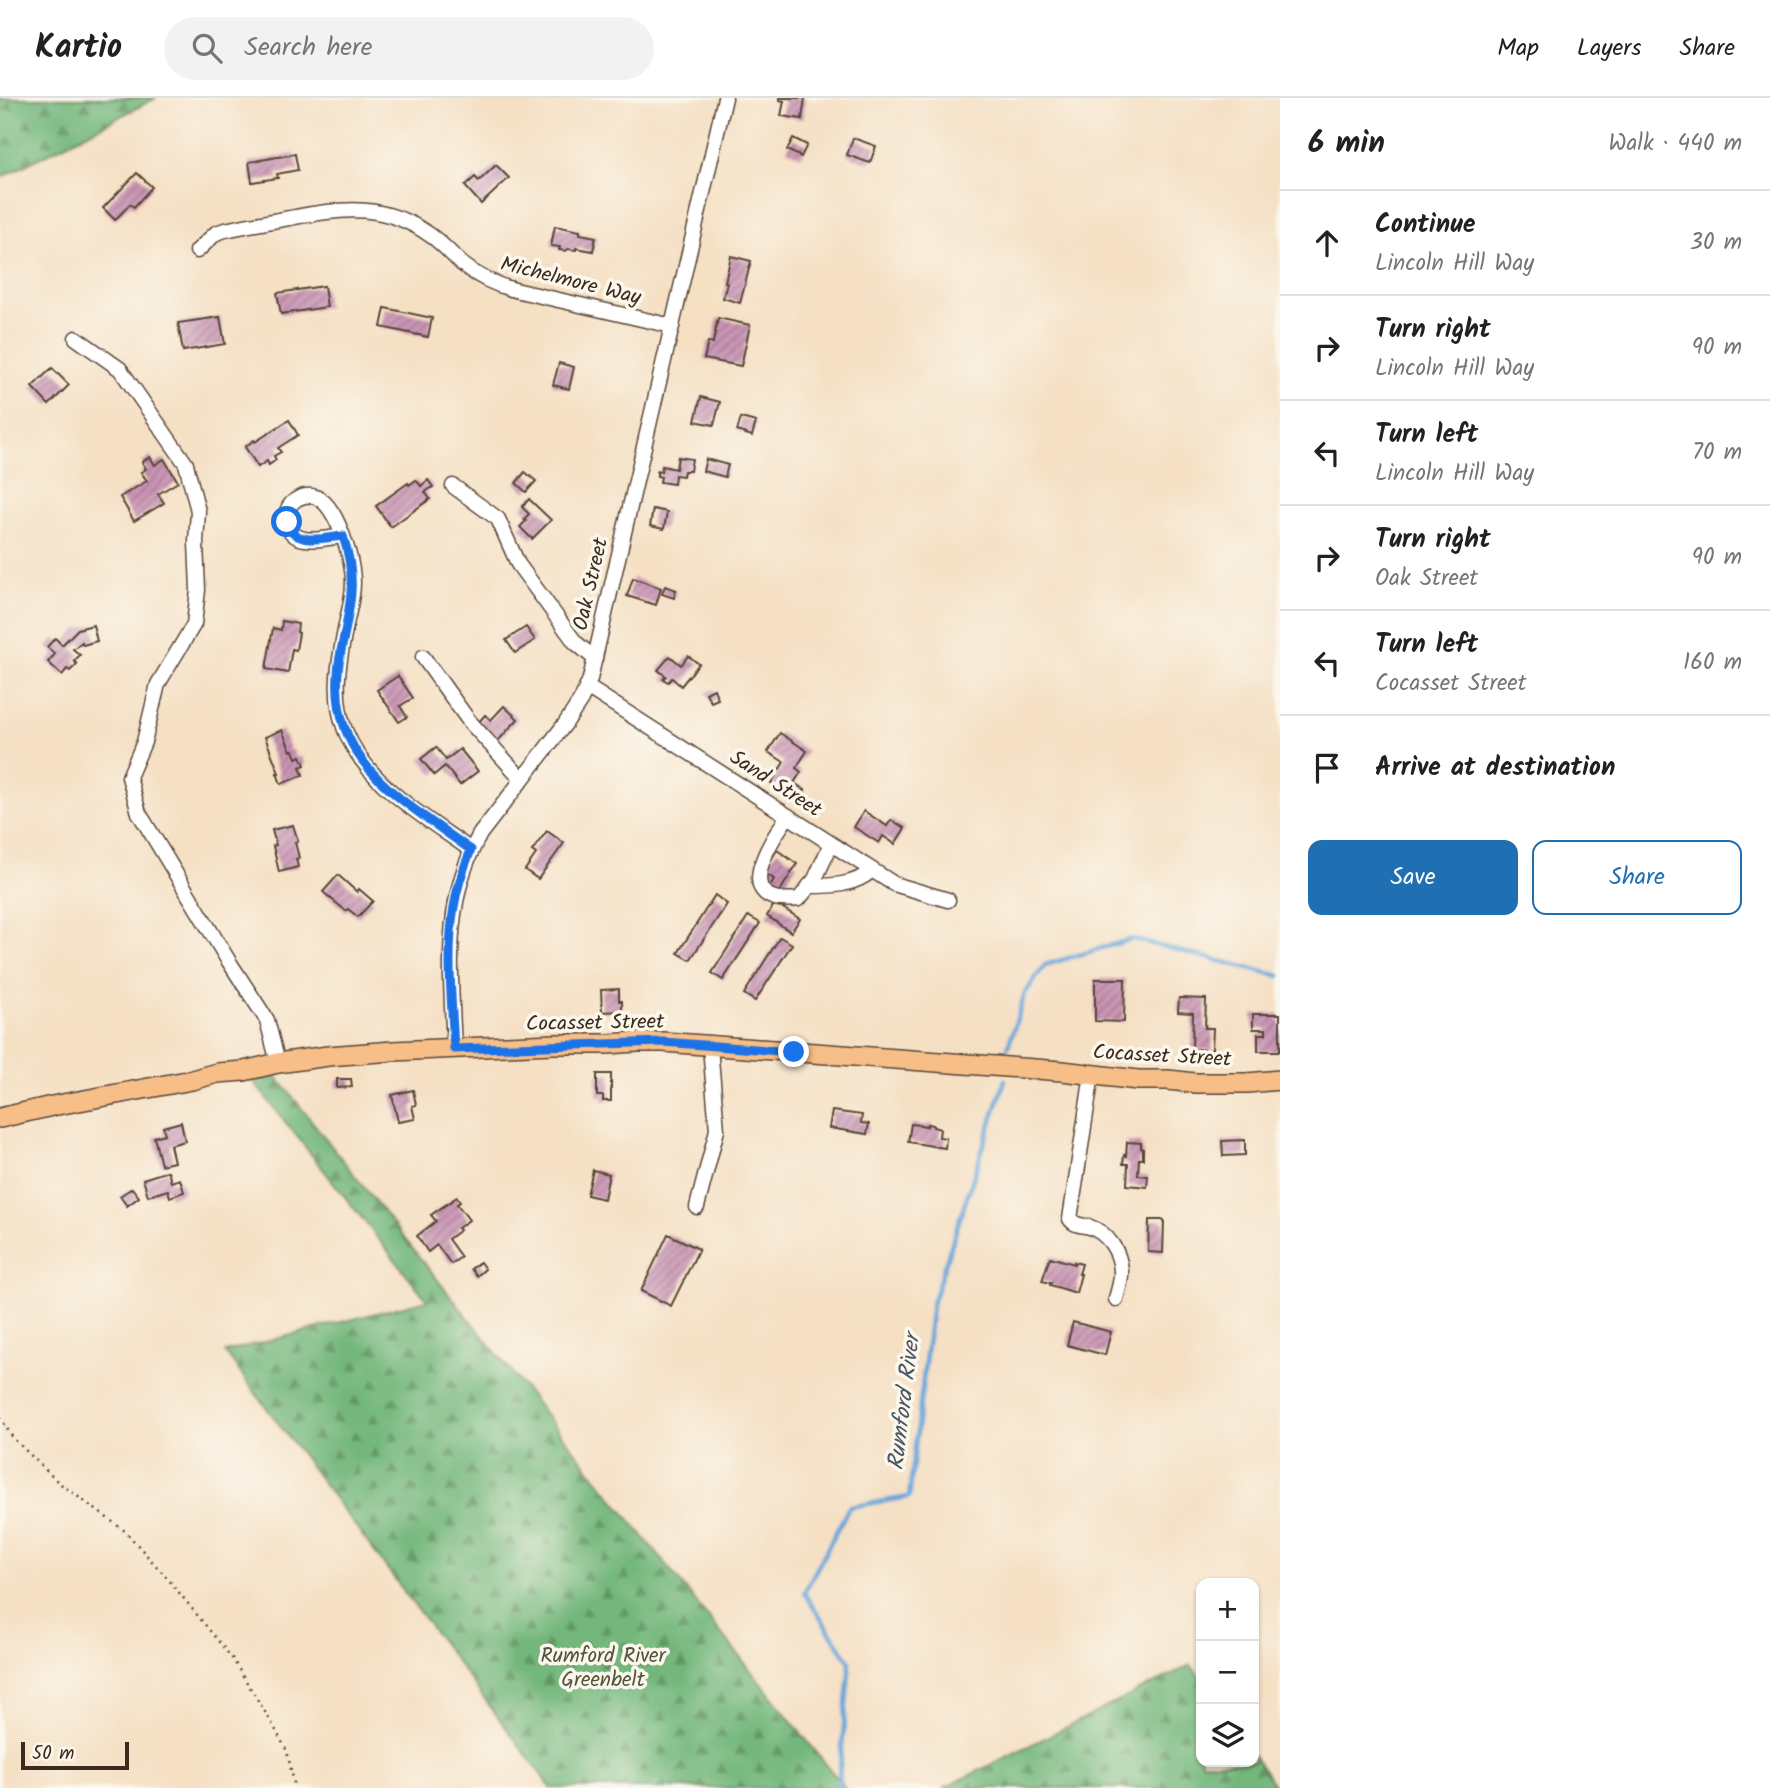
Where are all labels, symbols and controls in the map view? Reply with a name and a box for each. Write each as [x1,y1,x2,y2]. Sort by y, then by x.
search box [164,17,654,80]
text: Kartio [35,22,122,75]
text: Search here [244,27,372,69]
icon: search [188,29,226,67]
text: Map [1497,29,1539,68]
text: Layers [1577,29,1641,68]
text: Share [1679,29,1735,68]
text: 6 min [1308,120,1385,168]
text: Walk · 440 m [1609,126,1742,162]
text: Continue [1375,204,1476,246]
icon: ahead [1308,224,1346,262]
text: 30 m [1690,225,1742,261]
text: Lincoln Hill Way [1375,246,1534,282]
street label: Michelmore Way [497,248,645,315]
text: Turn right [1375,309,1491,351]
icon: right [1308,329,1346,367]
text: 90 m [1692,330,1742,366]
text: Lincoln Hill Way [1375,351,1534,387]
text: Turn left [1375,414,1478,456]
icon: left [1308,434,1346,472]
text: 70 m [1692,435,1742,471]
text: Lincoln Hill Way [1375,456,1534,492]
route start [271,506,302,537]
text: Turn right [1375,519,1491,561]
street label: Oak Street [565,534,618,634]
icon: right [1308,539,1346,577]
text: 90 m [1692,540,1742,576]
text: Oak Street [1375,561,1478,597]
text: Turn left [1375,624,1478,666]
icon: left [1308,644,1346,682]
text: 160 m [1683,645,1742,681]
text: Cocasset Street [1375,666,1527,702]
street label: Sand Street [722,742,829,827]
text: Arrive at destination [1375,747,1615,789]
icon: arrive [1308,749,1346,787]
button: Save [1308,840,1518,915]
button: Share [1532,840,1742,915]
street label: Cocasset Street [526,1006,665,1041]
route end [778,1036,809,1067]
street label: Cocasset Street [1092,1036,1233,1077]
water label: Rumford River [879,1328,932,1472]
map controls [1196,1578,1259,1767]
button: + [1196,1578,1259,1641]
park label: Rumford River Greenbelt [541,1640,666,1697]
button: − [1196,1641,1259,1704]
button: layers [1196,1704,1259,1767]
scale bar [21,1739,130,1771]
text: 50 m [32,1739,74,1769]

